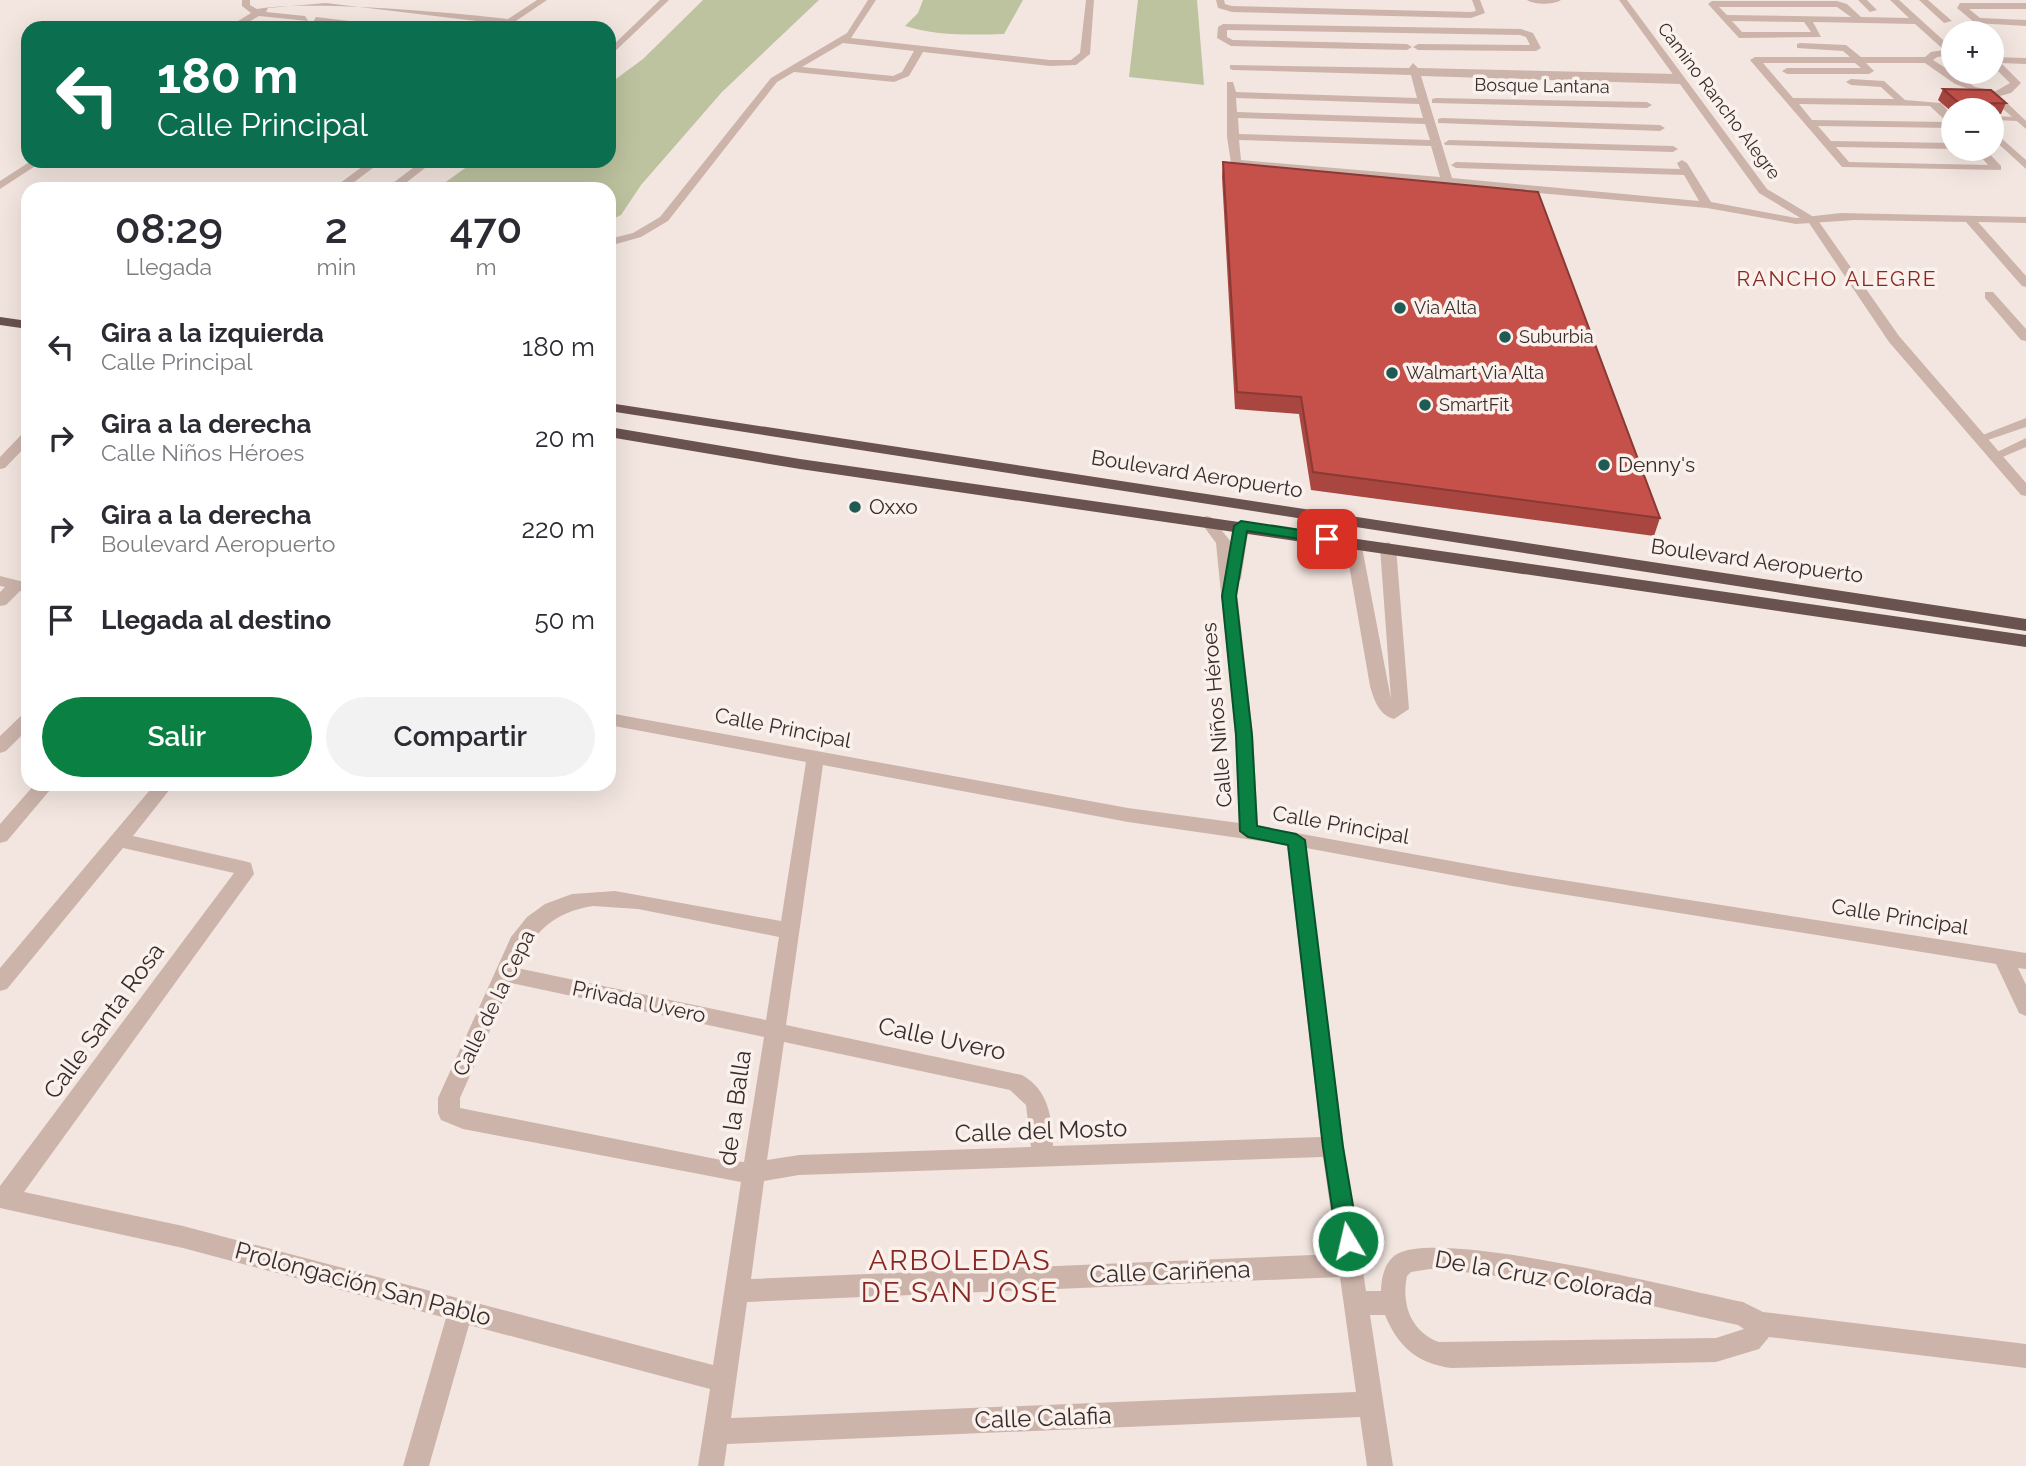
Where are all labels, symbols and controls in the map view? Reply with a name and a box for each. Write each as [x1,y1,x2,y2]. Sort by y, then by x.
street label: Camino Rancho Alegre [1654,18,1785,184]
map controls [1941,21,2004,161]
button: + [1941,21,2004,84]
text: 180 m [157,47,298,104]
icon: left [42,49,133,140]
street label: Bosque Lantana [1474,74,1610,97]
button: − [1941,98,2004,161]
text: Calle Principal [157,106,368,143]
text: 08:29 [115,204,223,253]
text: 2 [325,204,348,253]
text: 470 [450,204,522,253]
text: Llegada [125,253,212,280]
text: min [317,253,356,280]
text: m [475,253,497,280]
district label: RANCHO ALEGRE [1737,266,1937,291]
place label: Via Alta [1414,297,1477,318]
marker: Via Alta [1392,300,1408,316]
text: Gira a la izquierda [101,318,324,348]
place label: Suburbia [1519,326,1594,347]
icon: left [42,328,80,366]
marker: Suburbia [1497,329,1513,345]
text: 180 m [522,332,595,362]
text: Calle Principal [101,348,253,375]
place label: Walmart Via Alta [1406,362,1544,383]
marker: Walmart Via Alta [1384,365,1400,381]
place label: SmartFit [1439,394,1509,415]
marker: SmartFit [1417,397,1433,413]
text: Gira a la derecha [101,409,311,439]
icon: right [42,419,80,457]
text: 20 m [535,423,595,453]
text: Calle Niños Héroes [101,439,304,466]
street label: Boulevard Aeropuerto [1089,444,1305,503]
place label: Denny's [1618,452,1695,477]
marker: Denny's [1596,457,1612,473]
place label: Oxxo [869,494,918,519]
marker: Oxxo [847,499,863,515]
text: Gira a la derecha [101,500,311,530]
pin [1297,509,1357,569]
icon: right [42,510,80,548]
text: 220 m [521,514,595,544]
icon: arrive [1308,520,1346,558]
text: Boulevard Aeropuerto [101,530,336,557]
street label: Boulevard Aeropuerto [1649,533,1865,588]
icon: arrive [42,601,80,639]
text: Llegada al destino [101,605,331,635]
text: 50 m [534,605,595,635]
street label: Calle Niños Héroes [1196,621,1237,809]
button: Salir [42,697,312,777]
button: Compartir [326,697,595,777]
street label: Calle Principal [713,702,854,753]
street label: Calle Principal [1271,800,1412,849]
street label: Calle Principal [1830,893,1971,940]
street label: Calle de la Cepa [447,926,540,1080]
street label: Calle Santa Rosa [37,937,170,1104]
street label: Privada Uvero [570,975,708,1028]
street label: Calle Uvero [876,1011,1009,1066]
street label: de la Balla [712,1048,757,1167]
street label: Calle del Mosto [954,1113,1128,1148]
position arrow [1311,1204,1385,1278]
street label: Prolongación San Pablo [232,1235,494,1332]
district label: ARBOLEDAS DE SAN JOSE [861,1244,1059,1309]
street label: De la Cruz Colorada [1433,1244,1656,1311]
street label: Calle Cariñena [1089,1254,1251,1289]
street label: Calle Calafia [974,1401,1112,1434]

